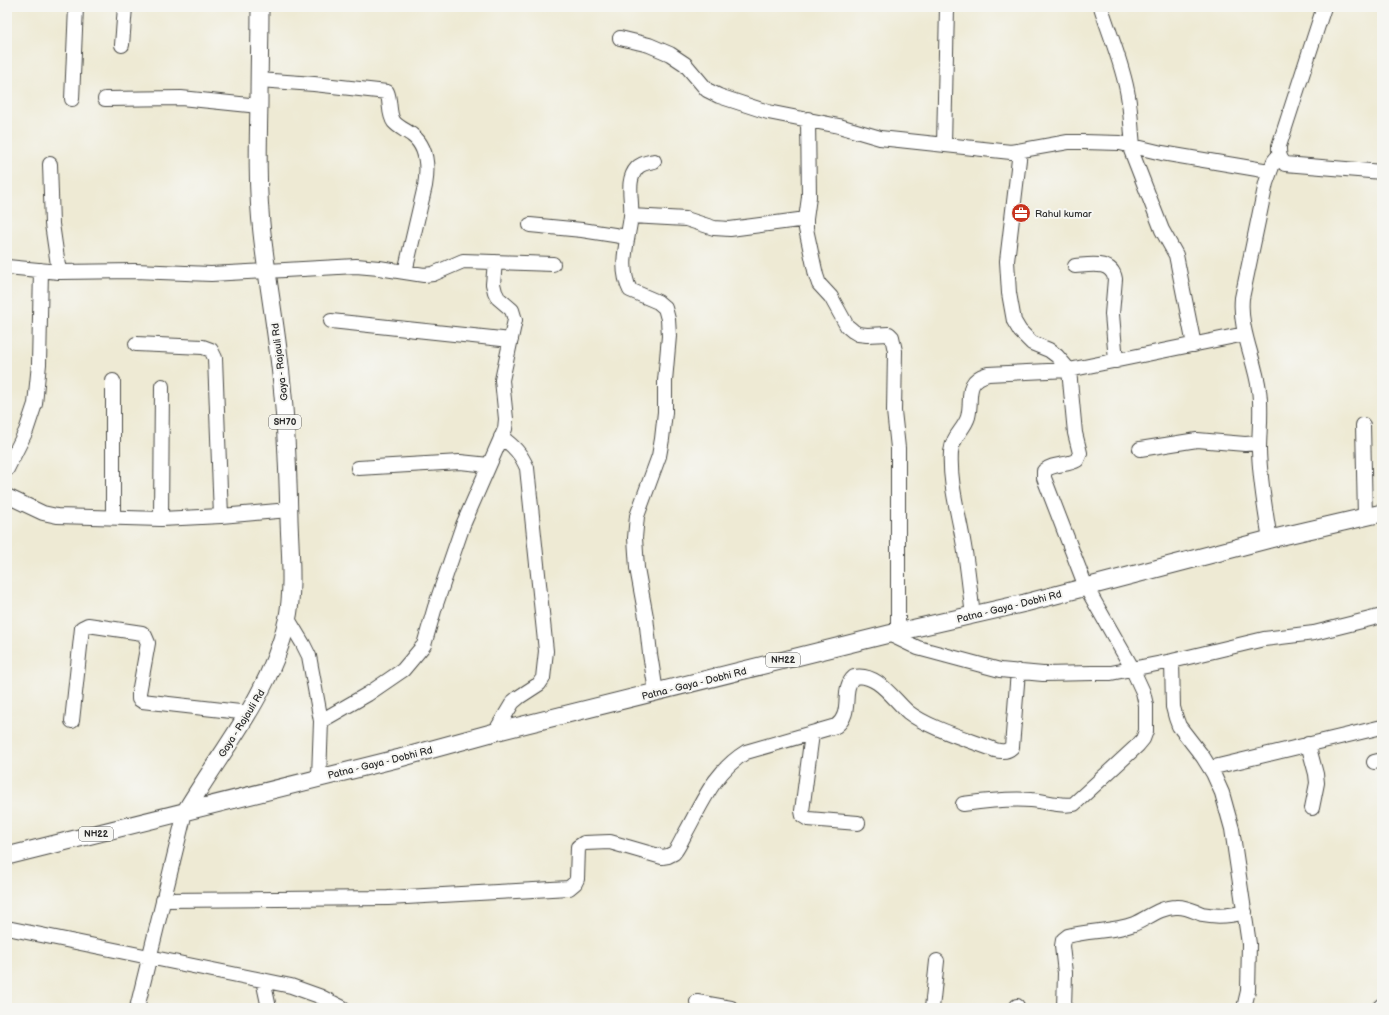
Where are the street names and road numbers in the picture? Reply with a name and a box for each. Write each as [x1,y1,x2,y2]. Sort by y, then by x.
street label: Gaya - Rajauli Rd [269,322,291,401]
road number: SH70 [269,415,301,429]
street label: Patna - Gaya - Dobhi Rd [956,588,1063,626]
road number: NH22 [766,653,800,667]
street label: Patna - Gaya - Dobhi Rd [641,665,748,703]
street label: Gaya - Rajauli Rd [216,687,268,760]
street label: Patna - Gaya - Dobhi Rd [327,744,434,782]
road number: NH22 [79,827,113,841]

